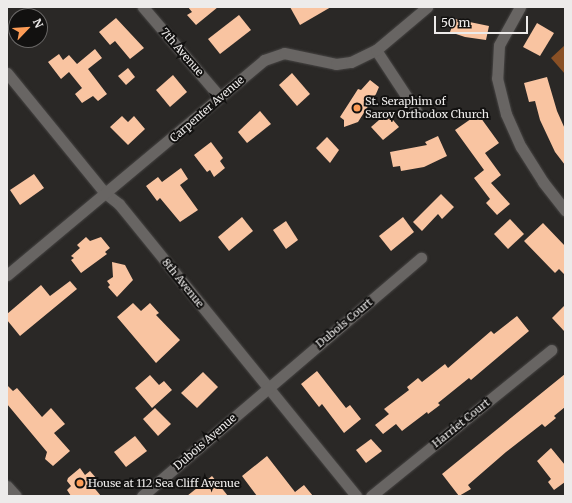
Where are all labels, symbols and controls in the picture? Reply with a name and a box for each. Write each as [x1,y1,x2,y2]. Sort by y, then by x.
north arrow [8,8,48,48]
scale bar [436,8,530,34]
text: 50 m [441,15,470,30]
text: N [30,16,46,30]
street label: 7th Avenue [158,25,206,79]
street label: Carpenter Avenue [167,73,247,145]
place label: St. Seraphim of Sarov Orthodox Church [365,95,489,121]
marker: St. Seraphim of Sarov Orthodox Church [352,103,362,113]
street label: 8th Avenue [159,256,207,310]
street label: Dubois Court [313,296,375,350]
street label: Harriet Court [430,396,492,450]
street label: Dubois Avenue [171,411,239,473]
place label: House at 112 Sea Cliff Avenue [88,476,240,490]
marker: House at 112 Sea Cliff Avenue [75,478,85,488]

